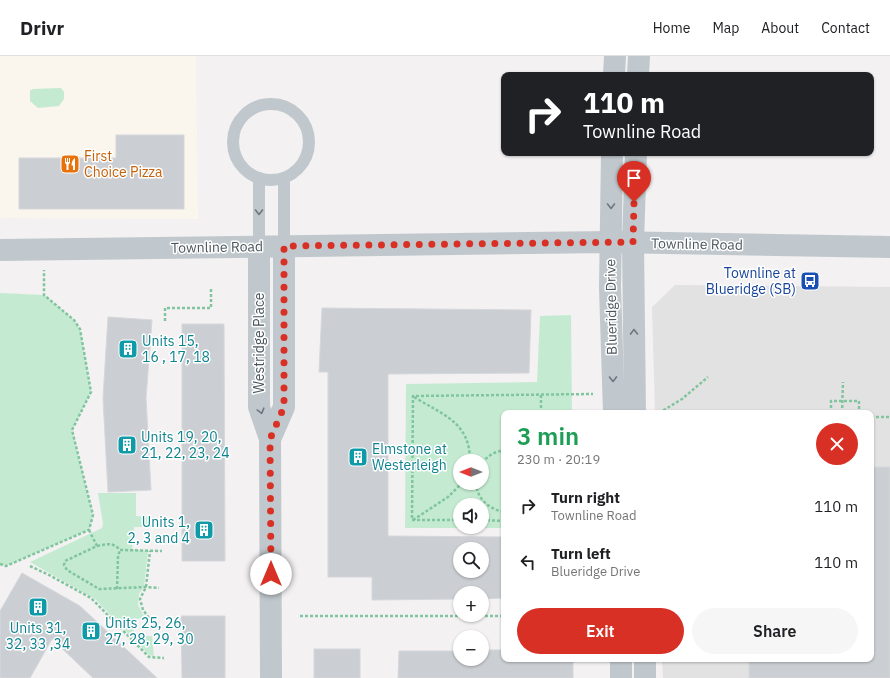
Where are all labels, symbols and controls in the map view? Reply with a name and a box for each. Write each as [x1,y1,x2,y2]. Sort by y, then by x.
text: Drivr [20,16,64,40]
text: Home [653,19,690,37]
text: Map [712,19,739,37]
text: About [761,19,799,37]
text: Contact [821,19,870,37]
text: 110 m [583,84,665,121]
icon: right [517,88,569,140]
text: Townline Road [583,120,701,143]
place label: First Choice Pizza [84,147,163,181]
restaurant icon: First Choice Pizza [59,153,81,175]
pin [617,161,651,202]
icon: arrive [623,167,645,189]
one-way arrow [607,203,615,209]
one-way arrow [255,209,263,215]
street label: Townline Road [651,234,743,254]
street label: Townline Road [171,237,263,257]
street label: Blueridge Drive [601,258,621,355]
place label: Townline at Blueridge (SB) [706,264,796,298]
bus stop icon: Townline at Blueridge (SB) [799,270,821,292]
street label: Westridge Place [250,292,268,394]
one-way arrow [630,329,638,335]
place label: Units 15, 16 , 17, 18 [142,332,210,366]
building icon: Units 15, 16 , 17, 18 [117,338,139,360]
one-way arrow [608,376,617,382]
one-way arrow [256,407,265,414]
text: 3 min [517,420,579,452]
button: close [816,423,858,465]
place label: Units 19, 20, 21, 22, 23, 24 [141,428,230,462]
building icon: Units 19, 20, 21, 22, 23, 24 [116,434,138,456]
place label: Elmstone at Westerleigh [372,440,447,474]
building icon: Elmstone at Westerleigh [347,446,369,468]
text: 230 m · 20:19 [517,451,600,468]
north arrow [453,454,489,490]
map controls [453,454,489,666]
text: Turn right [551,488,620,507]
icon: right [517,495,539,517]
text: 110 m [814,497,858,516]
button: sound [453,498,489,534]
text: Townline Road [551,507,636,524]
place label: Units 1, 2, 3 and 4 [128,513,190,547]
building icon: Units 1, 2, 3 and 4 [193,519,215,541]
button: search [453,542,489,578]
text: Turn left [551,544,611,563]
icon: left [517,551,539,573]
position arrow [250,553,292,595]
text: 110 m [814,553,858,572]
text: Blueridge Drive [551,563,640,580]
button: + [453,586,489,622]
building icon: Units 31, 32, 33 ,34 [27,596,49,618]
button: Exit [517,608,684,654]
button: Share [692,608,858,654]
place label: Units 25, 26, 27, 28, 29, 30 [105,614,194,648]
place label: Units 31, 32, 33 ,34 [6,619,70,653]
building icon: Units 25, 26, 27, 28, 29, 30 [80,620,102,642]
button: − [453,630,489,666]

